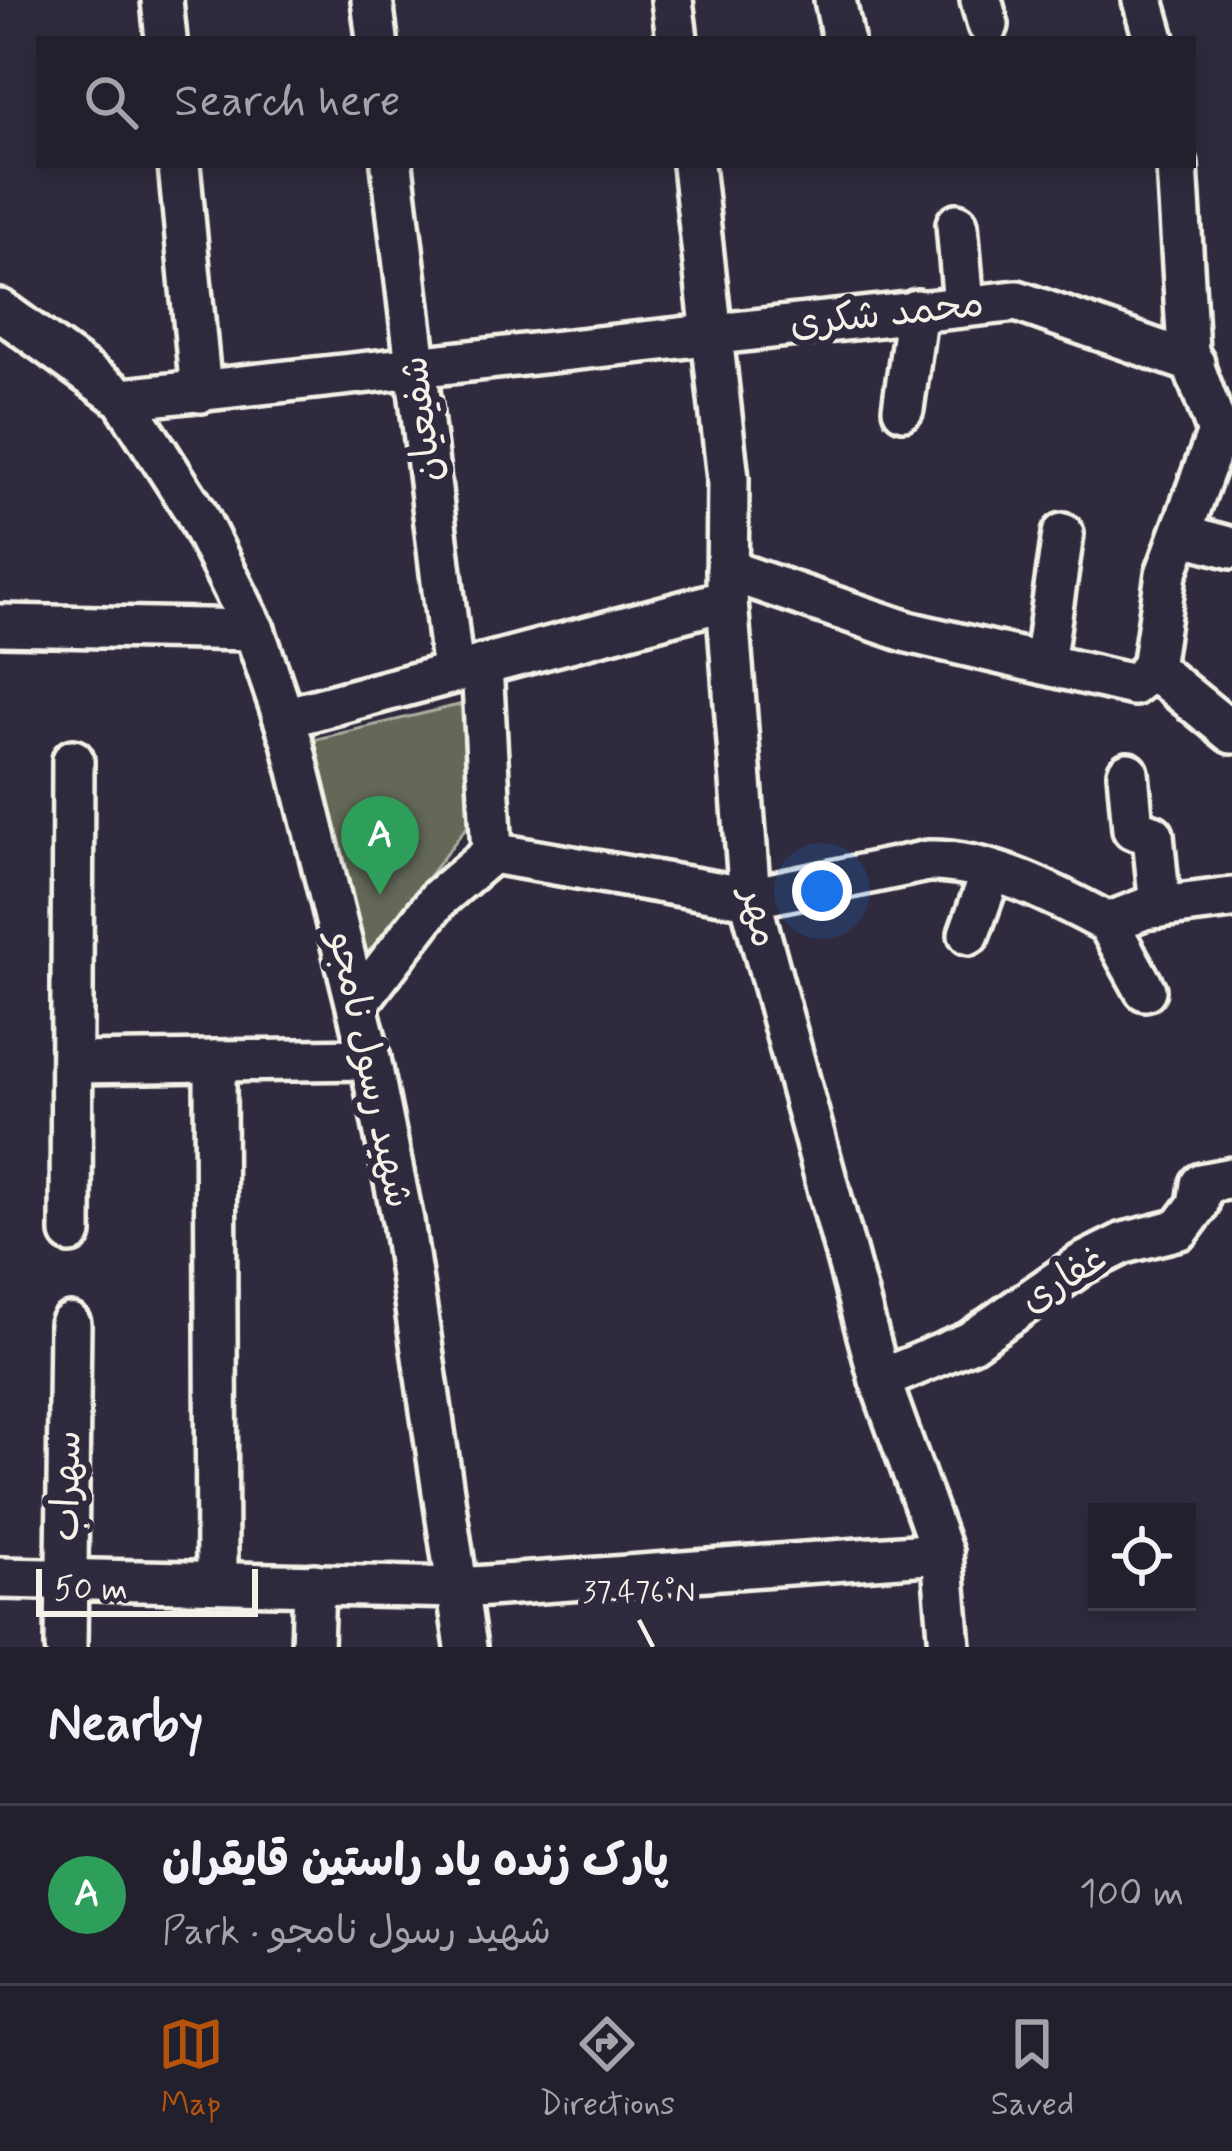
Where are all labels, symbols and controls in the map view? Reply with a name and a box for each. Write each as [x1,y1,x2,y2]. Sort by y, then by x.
search box [36,36,1196,168]
icon: search [78,69,144,135]
text: Search here [174,73,401,132]
street label: محمد شکری [788,279,986,351]
street label: شفیعیان [390,353,456,485]
pin: A [341,796,419,895]
your location [792,861,852,921]
street label: مهر [726,881,789,952]
street label: شهید رسول نامجو [314,924,423,1213]
street label: غفاری [1011,1234,1117,1326]
street label: سهراب [42,1430,94,1542]
map controls [1088,1503,1196,1611]
button: locate [1088,1503,1196,1611]
scale bar [36,1563,258,1616]
text: 50 m [54,1568,128,1612]
text: 37.476°N [583,1573,695,1612]
text: Nearby [48,1692,203,1758]
text: پارک زنده یاد راستین قایقران [162,1833,669,1892]
text: A [74,1869,100,1920]
text: 100 m [1079,1869,1184,1920]
text: Park · شهید رسول نامجو [162,1907,551,1958]
tab: Map [158,2011,224,2127]
tab: Directions [539,2011,675,2127]
tab: Saved [991,2011,1074,2127]

